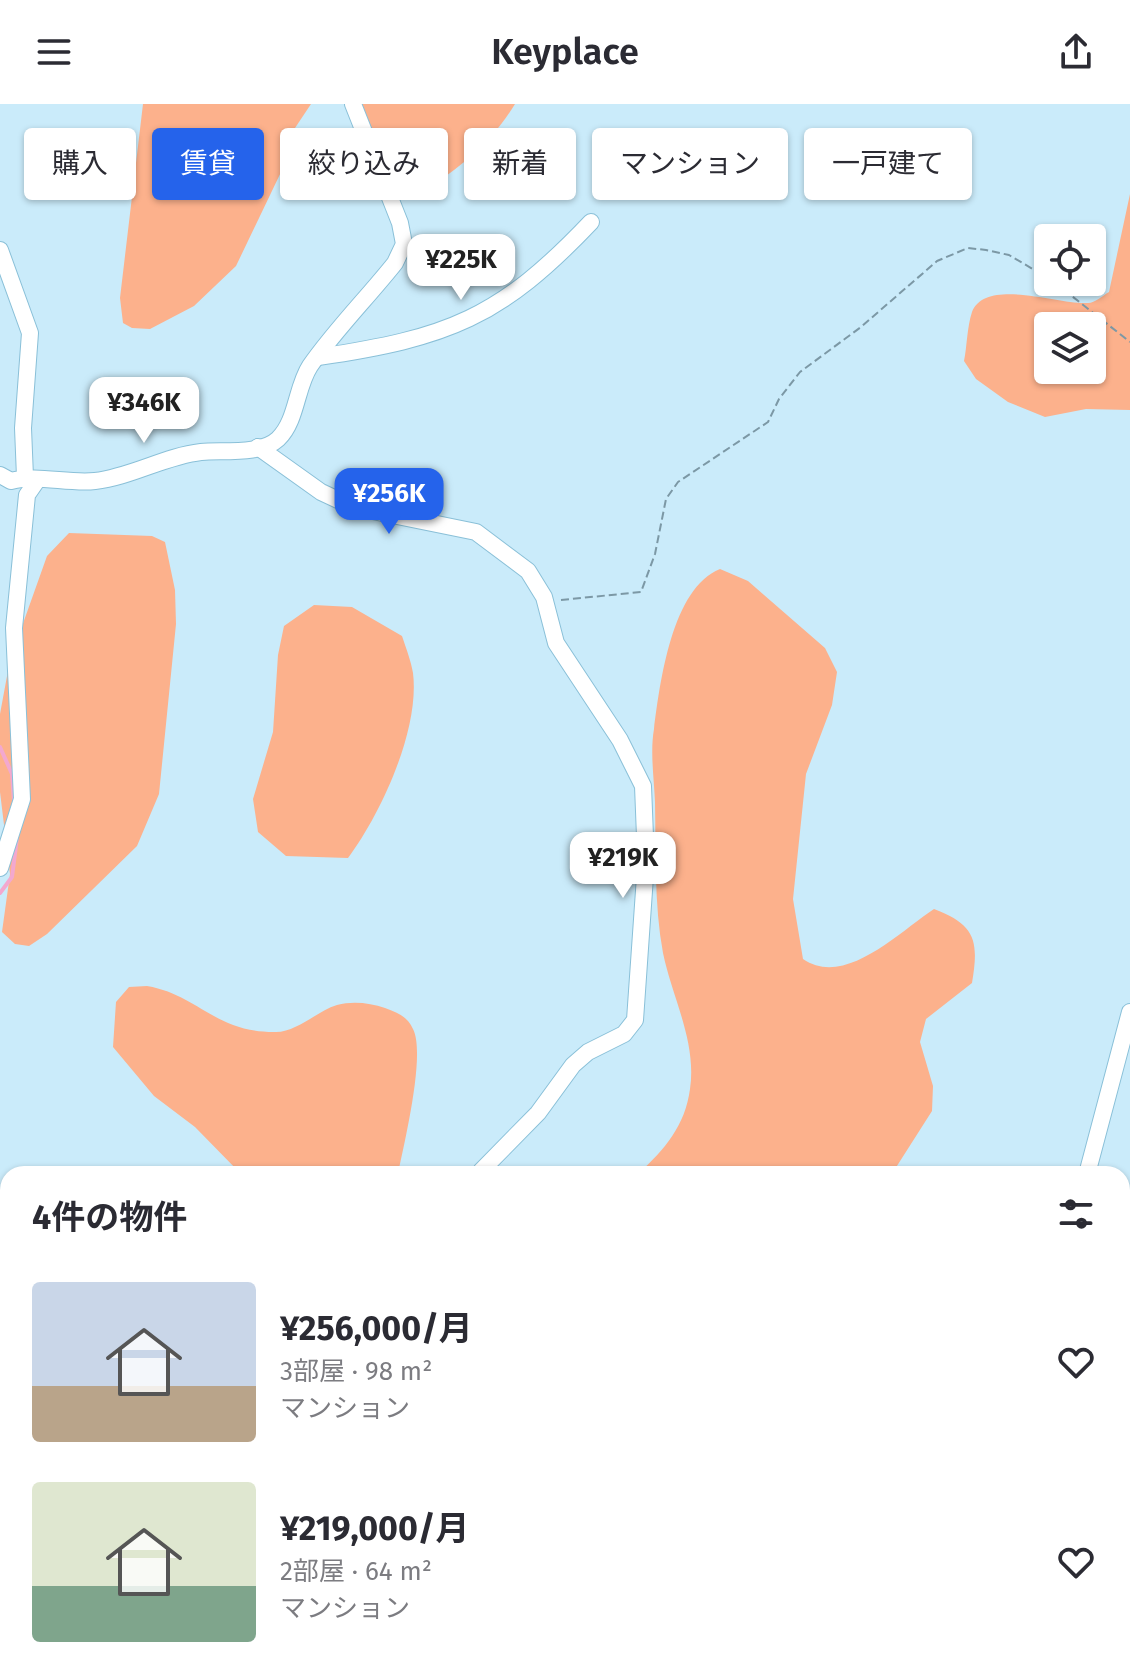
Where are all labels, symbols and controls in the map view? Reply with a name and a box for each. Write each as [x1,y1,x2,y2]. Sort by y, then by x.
icon: menu [32,30,76,74]
text: Keyplace [491,30,639,74]
icon: share [1054,30,1098,74]
chip: 購入 [24,128,136,200]
chip: 賃貸 [152,128,264,200]
chip: 絞り込み [280,128,448,200]
chip: 新着 [464,128,576,200]
chip: マンション [592,128,788,200]
chip: 一戸建て [804,128,972,200]
map controls [1034,224,1106,384]
button: locate [1034,224,1106,296]
pin: ¥225K [405,234,517,302]
text: ¥225K [425,244,497,275]
button: layers [1034,312,1106,384]
pin: ¥346K [88,377,200,445]
text: ¥346K [107,387,181,418]
pin: ¥256K [333,468,445,536]
text: ¥256K [353,478,425,509]
pin: ¥219K [567,832,679,900]
text: ¥219K [588,842,658,873]
icon: filters [1054,1192,1098,1236]
text: 4件の物件 [32,1197,187,1238]
text: ¥256,000/月 [280,1308,473,1349]
icon: home [96,1314,192,1410]
icon: heart [1054,1340,1098,1384]
text: 3部屋 · 98 m² [280,1356,432,1387]
text: マンション [280,1393,410,1424]
text: ¥219,000/月 [280,1508,469,1549]
icon: home [96,1514,192,1610]
icon: heart [1054,1540,1098,1584]
text: 2部屋 · 64 m² [280,1556,432,1587]
text: マンション [280,1593,410,1624]

